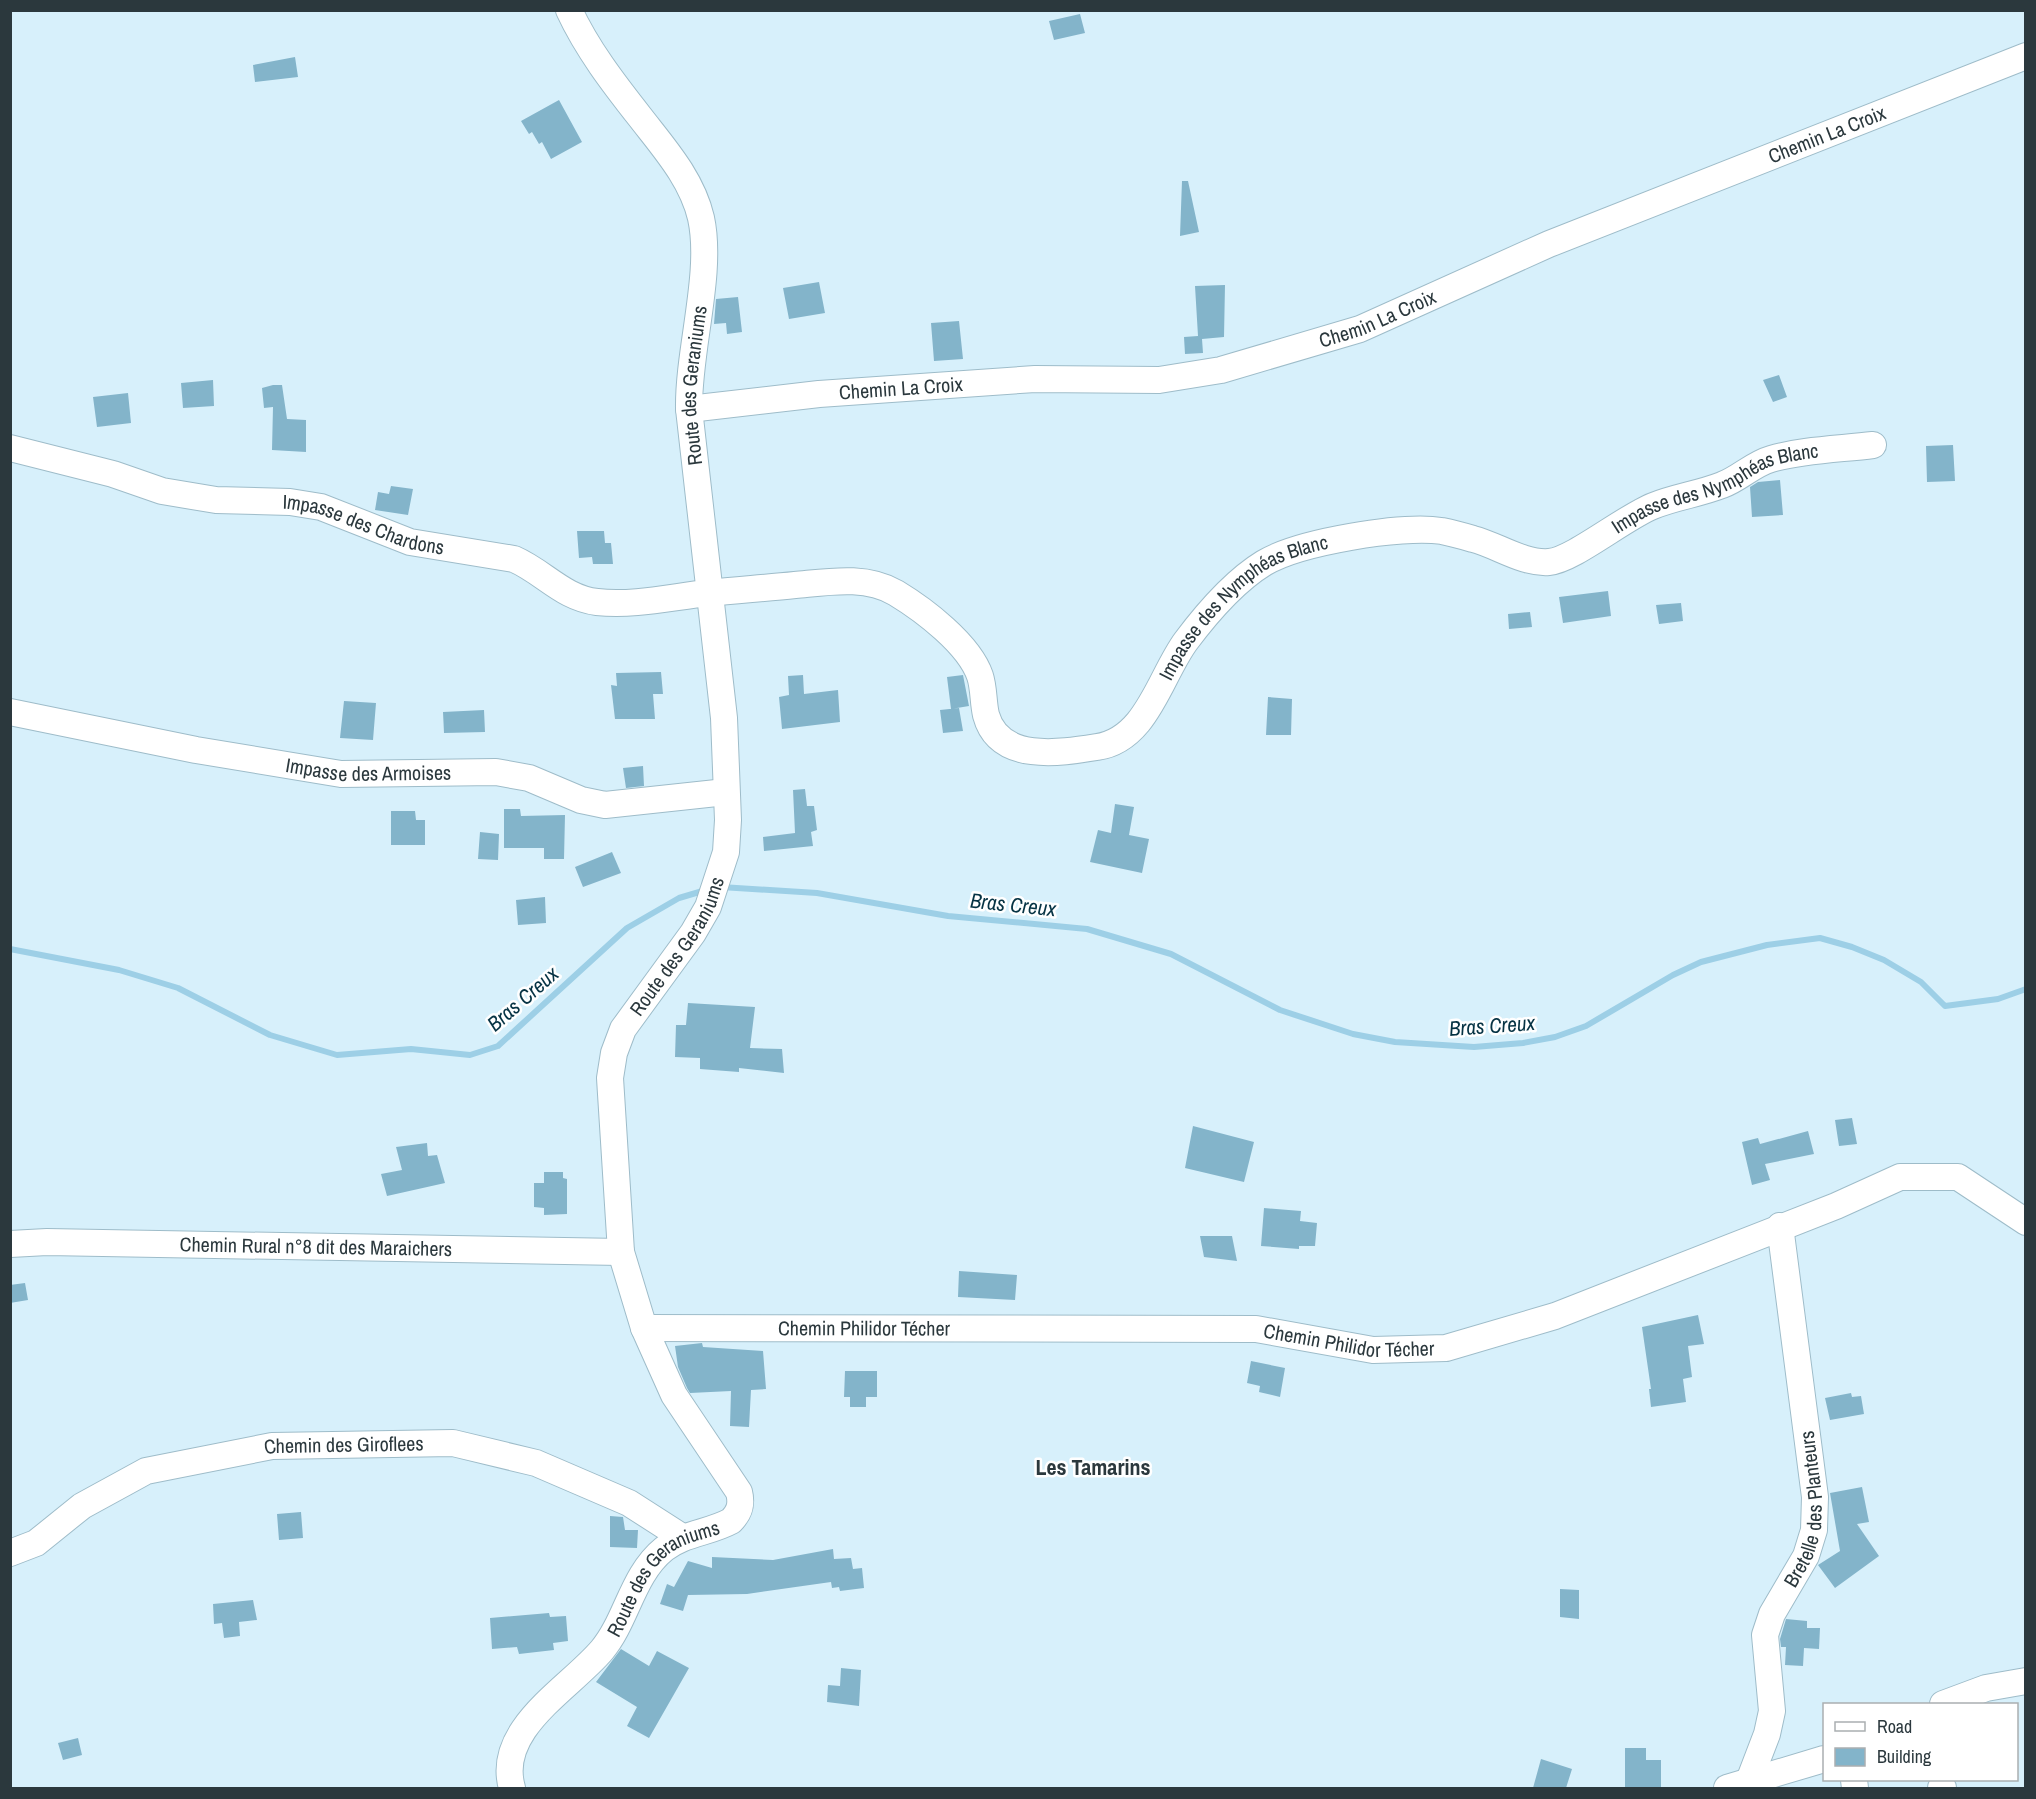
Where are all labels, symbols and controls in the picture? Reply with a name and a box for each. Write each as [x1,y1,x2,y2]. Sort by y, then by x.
street label: Chemin La Croix [1764,98,1890,169]
street label: Chemin La Croix [1316,282,1441,353]
street label: Route des Geraniums [675,304,713,467]
street label: Chemin La Croix [838,370,965,406]
street label: Impasse des Nymphéas Blanc [1606,437,1820,539]
street label: Impasse des Chardons [282,488,446,560]
street label: Impasse des Nymphéas Blanc [1152,528,1330,685]
street label: Impasse des Armoises [284,751,451,787]
street label: Route des Geraniums [623,873,730,1021]
water label: Bras Creux [969,886,1059,924]
water label: Bras Creux [481,959,566,1038]
water label: Bras Creux [1448,1008,1537,1043]
street label: Chemin Rural n°8 dit des Maraichers [179,1230,452,1262]
street label: Chemin Philidor Técher [778,1314,951,1342]
street label: Chemin Philidor Técher [1262,1317,1435,1363]
street label: Chemin des Giroflees [261,1429,424,1460]
street label: Bretelle des Planteurs [1777,1429,1828,1592]
district label: Les Tamarins [1036,1452,1151,1482]
street label: Route des Geraniums [600,1513,723,1641]
legend [1823,1703,2018,1781]
text: Road [1877,1714,1912,1739]
text: Building [1877,1744,1932,1769]

